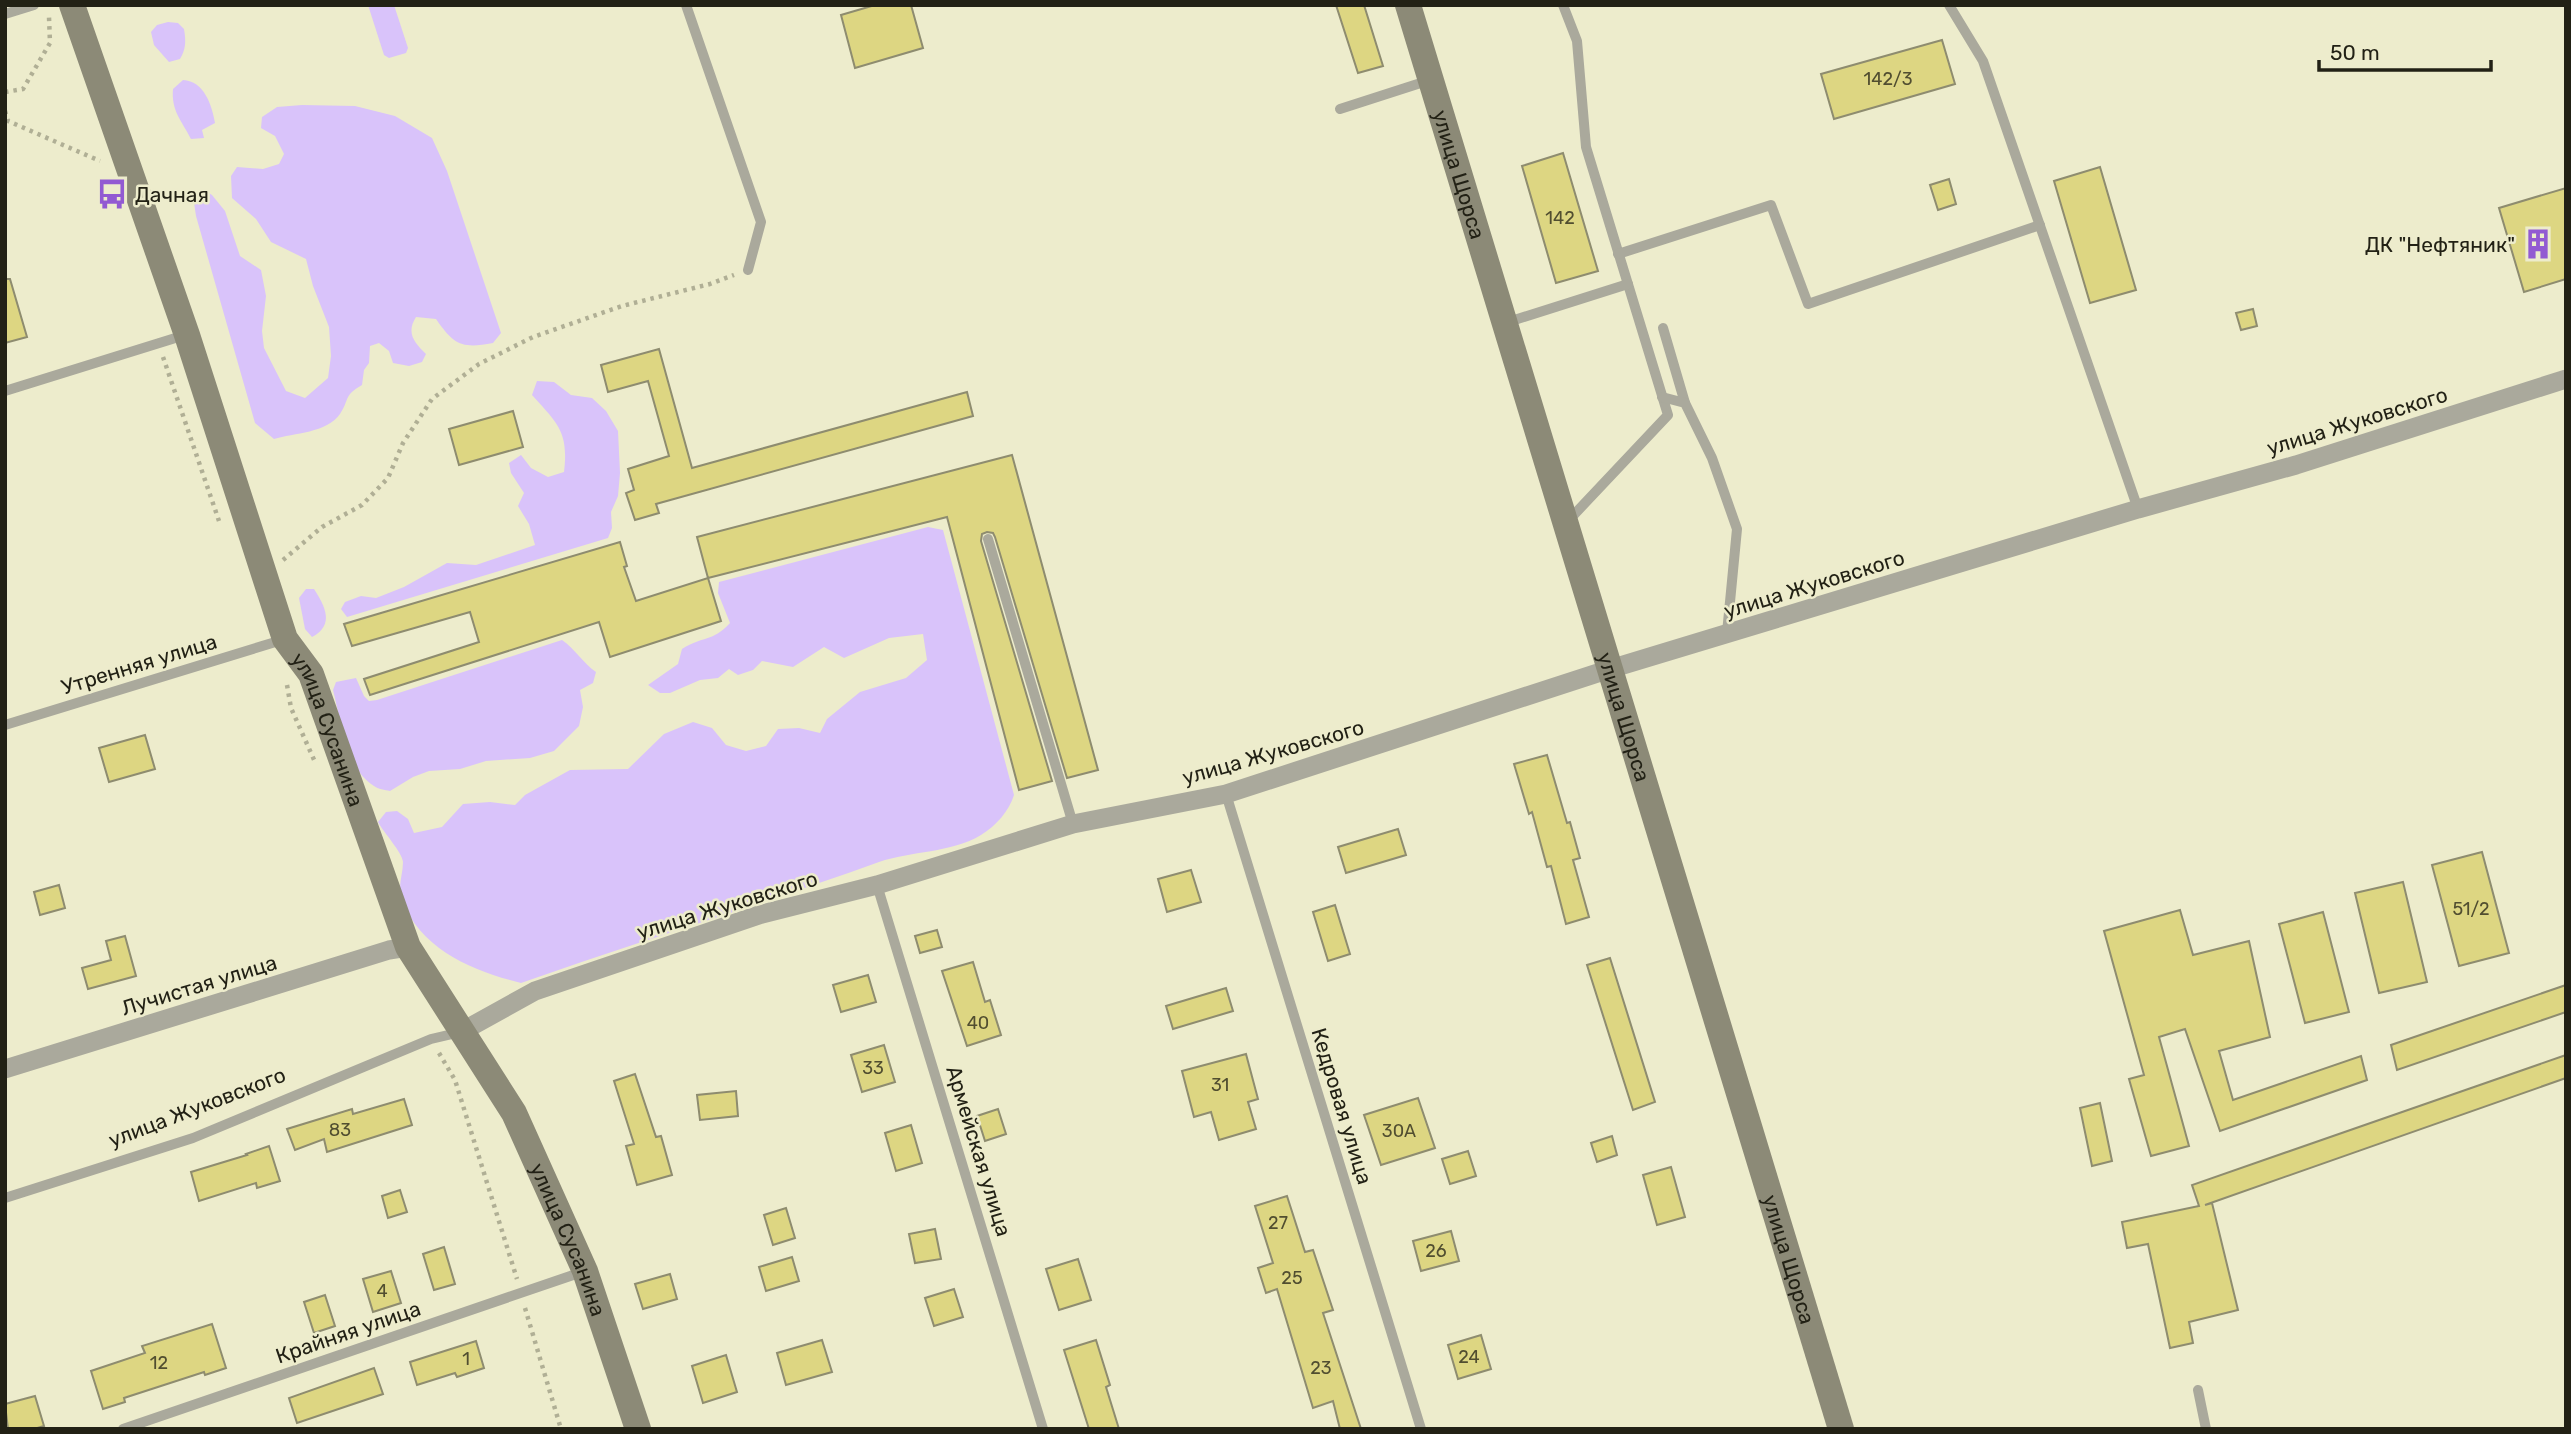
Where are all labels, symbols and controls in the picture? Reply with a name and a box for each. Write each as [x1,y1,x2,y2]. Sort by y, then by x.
scale bar [2319,28,2490,72]
text: 50 m [2330,40,2380,65]
house number: 142/3 [1864,68,1912,90]
street label: улица Щорса [1428,107,1491,242]
bus stop icon: Дачная [95,177,129,211]
place label: Дачная [135,182,209,207]
house number: 142 [1545,207,1575,229]
building icon: ДК "Нефтяник" [2521,227,2555,261]
place label: ДК "Нефтяник" [2365,232,2515,257]
street label: улица Жуковского [2264,382,2450,460]
street label: улица Жуковского [1721,545,1907,623]
street label: Утренняя улица [58,628,220,700]
street label: улица Сусанина [286,647,369,810]
street label: улица Щорса [1593,649,1656,784]
street label: улица Жуковского [1179,714,1367,790]
street label: улица Жуковского [634,866,820,944]
house number: 51/2 [2452,898,2490,920]
street label: Лучистая улица [118,949,280,1021]
house number: 40 [967,1012,989,1034]
street label: Кедровая улица [1306,1025,1378,1187]
house number: 33 [862,1057,884,1079]
street label: улица Жуковского [105,1062,289,1152]
street label: Армейская улица [941,1063,1017,1239]
house number: 31 [1211,1074,1229,1096]
house number: 83 [329,1119,351,1141]
house number: 30А [1382,1120,1416,1142]
street label: улица Сусанина [526,1159,612,1319]
street label: улица Щорса [1758,1192,1821,1327]
house number: 27 [1268,1212,1288,1234]
house number: 26 [1425,1240,1447,1262]
house number: 25 [1281,1267,1303,1289]
house number: 4 [376,1280,388,1302]
street label: Крайняя улица [272,1296,424,1368]
house number: 24 [1458,1346,1480,1368]
house number: 1 [462,1348,470,1370]
house number: 12 [150,1352,168,1374]
house number: 23 [1310,1357,1332,1379]

